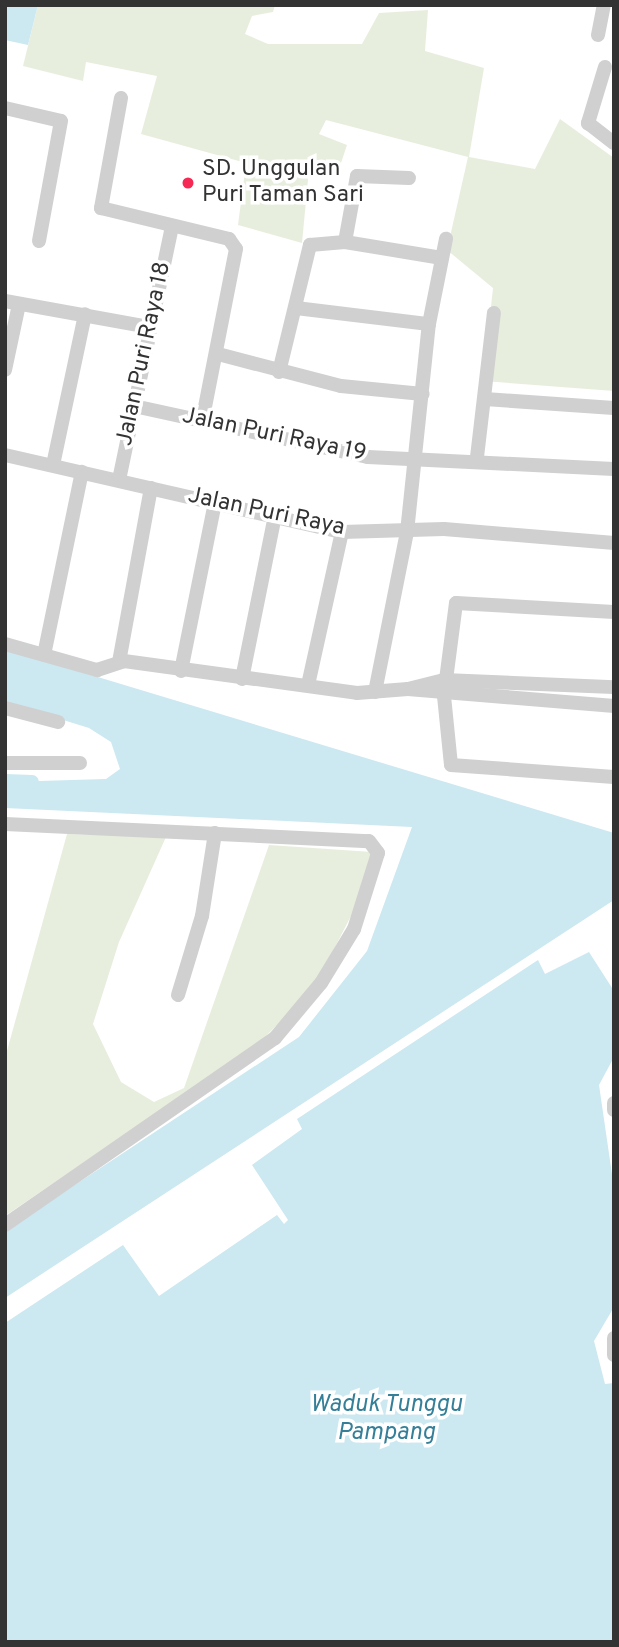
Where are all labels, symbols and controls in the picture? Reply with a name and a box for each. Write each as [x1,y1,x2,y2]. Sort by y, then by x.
place label: SD. Unggulan Puri Taman Sari [202,156,365,210]
marker: SD. Unggulan Puri Taman Sari [180,175,196,191]
street label: Jalan Puri Raya 18 [112,259,178,449]
street label: Jalan Puri Raya 19 [179,403,369,469]
street label: Jalan Puri Raya [185,483,347,543]
water label: Waduk Tunggu Pampang [309,1392,463,1448]

